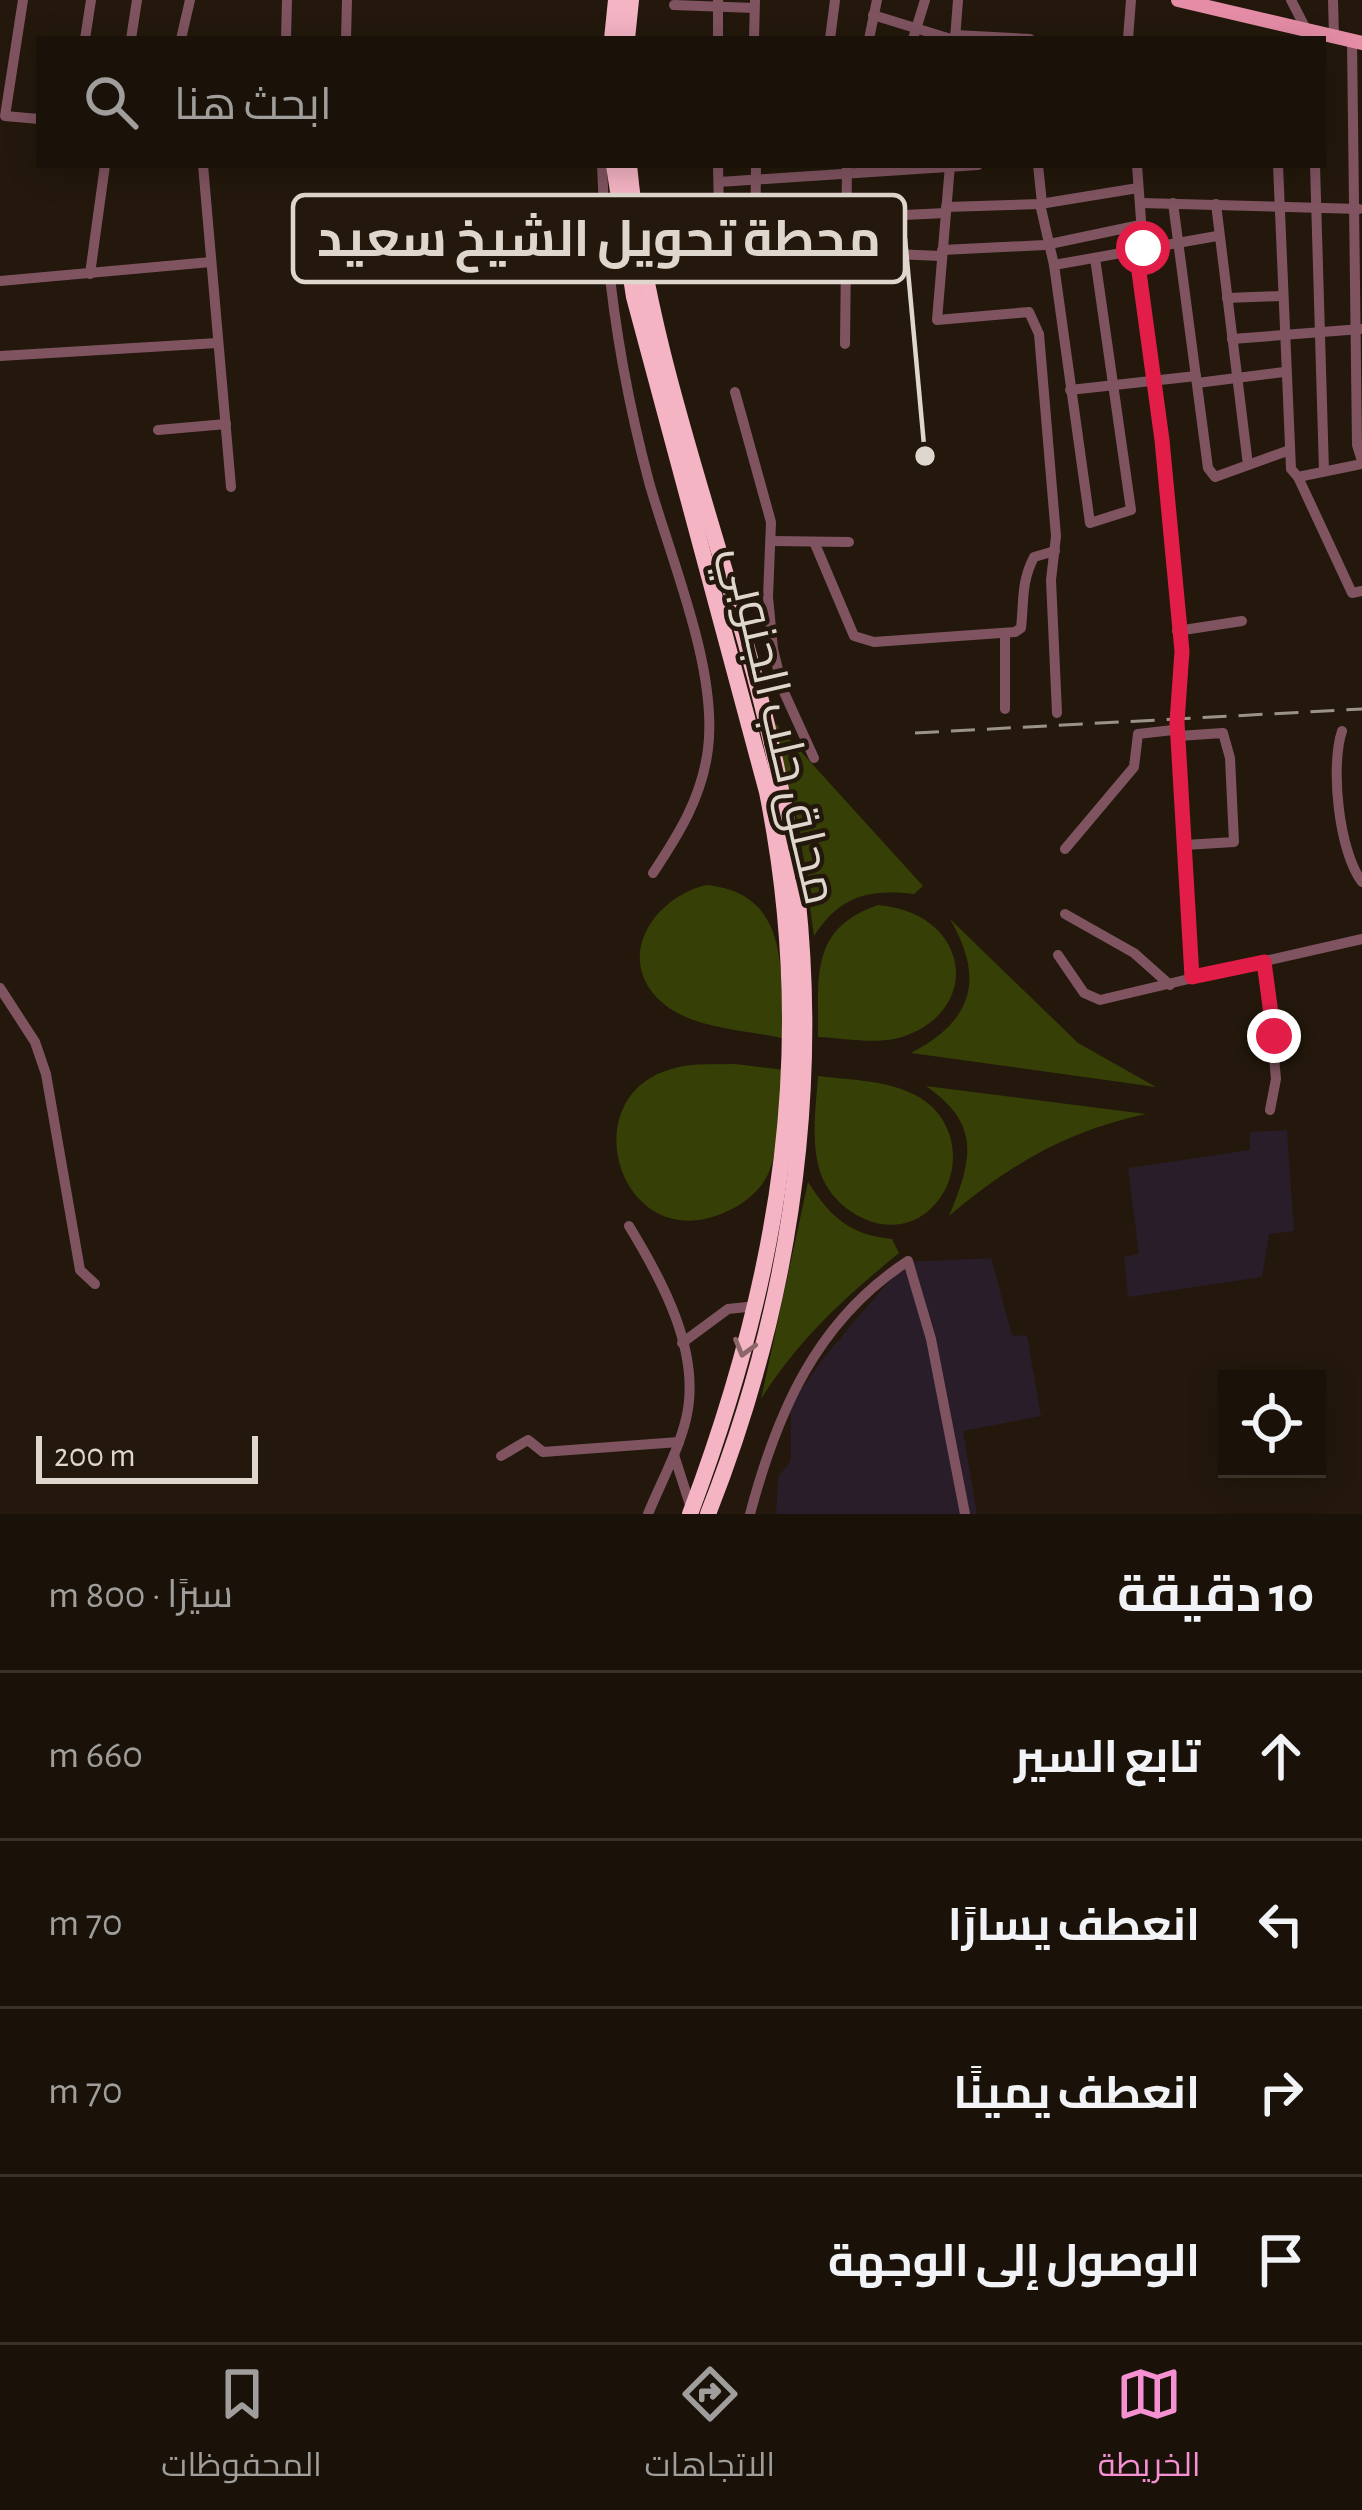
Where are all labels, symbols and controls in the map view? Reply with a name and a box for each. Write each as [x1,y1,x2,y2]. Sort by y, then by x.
search box [36,36,1326,168]
icon: search [78,69,144,135]
text: ابحث هنا [174,83,332,128]
callout: محطة تحويل الشيخ سعيد [293,195,905,282]
text: محطة تحويل الشيخ سعيد [317,212,881,273]
route start [1116,221,1170,275]
street label: محلق حلب الجنوبي [704,542,844,912]
route end [1247,1009,1301,1063]
one-way arrow [733,1337,758,1358]
map controls [1218,1370,1326,1478]
button: locate [1218,1370,1326,1478]
scale bar [36,1430,258,1483]
text: 200 m [54,1440,136,1473]
text: 10 دقيقة [1117,1570,1314,1621]
text: سيرًا · 800 m [48,1576,233,1615]
icon: ahead [1248,1723,1314,1789]
text: 660 m [48,1736,143,1775]
text: تابع السير [1014,1736,1200,1781]
icon: left [1248,1891,1314,1957]
text: 70 m [48,1904,123,1943]
text: انعطف يسارًا [948,1904,1200,1949]
icon: right [1248,2059,1314,2125]
text: 70 m [48,2072,123,2111]
text: انعطف يمينًا [953,2072,1200,2117]
icon: arrive [1248,2227,1314,2293]
text: الوصول إلى الوجهة [828,2240,1200,2285]
tab: المحفوظات [161,2361,322,2495]
tab: الاتجاهات [645,2361,775,2495]
tab: الخريطة [1098,2361,1201,2495]

